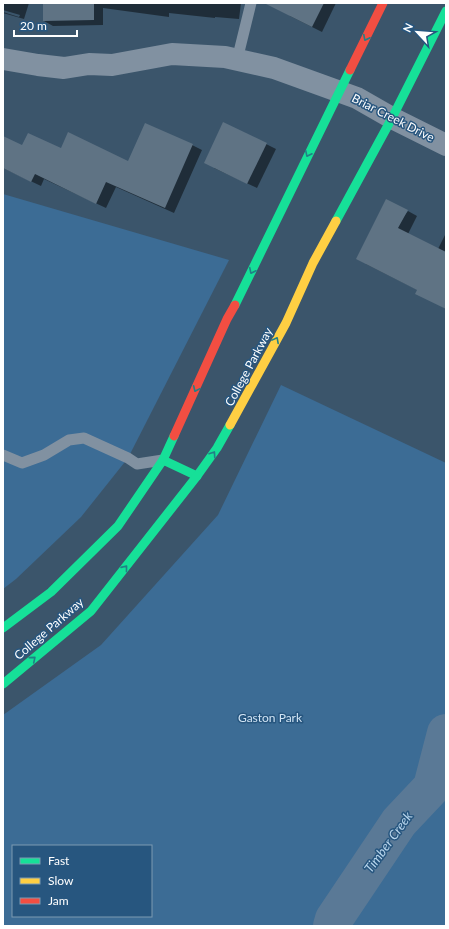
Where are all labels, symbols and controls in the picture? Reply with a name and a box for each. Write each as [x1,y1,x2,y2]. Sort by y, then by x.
scale bar [14,12,77,38]
north arrow [397,12,437,52]
text: 20 m [20,18,47,33]
text: N [400,21,415,34]
one-way arrow [363,34,371,41]
street label: Briar Creek Drive [349,90,437,145]
one-way arrow [305,150,313,158]
one-way arrow [249,267,256,275]
street label: College Parkway [221,324,276,409]
one-way arrow [271,337,279,344]
one-way arrow [193,384,201,392]
one-way arrow [208,451,216,458]
one-way arrow [120,565,127,572]
street label: College Parkway [11,594,87,663]
one-way arrow [28,656,36,663]
park label: Gaston Park [238,710,303,725]
water label: Timber Creek [361,808,416,876]
legend [12,845,152,917]
text: Fast [48,853,70,868]
text: Slow [48,873,74,888]
text: Jam [48,893,69,908]

